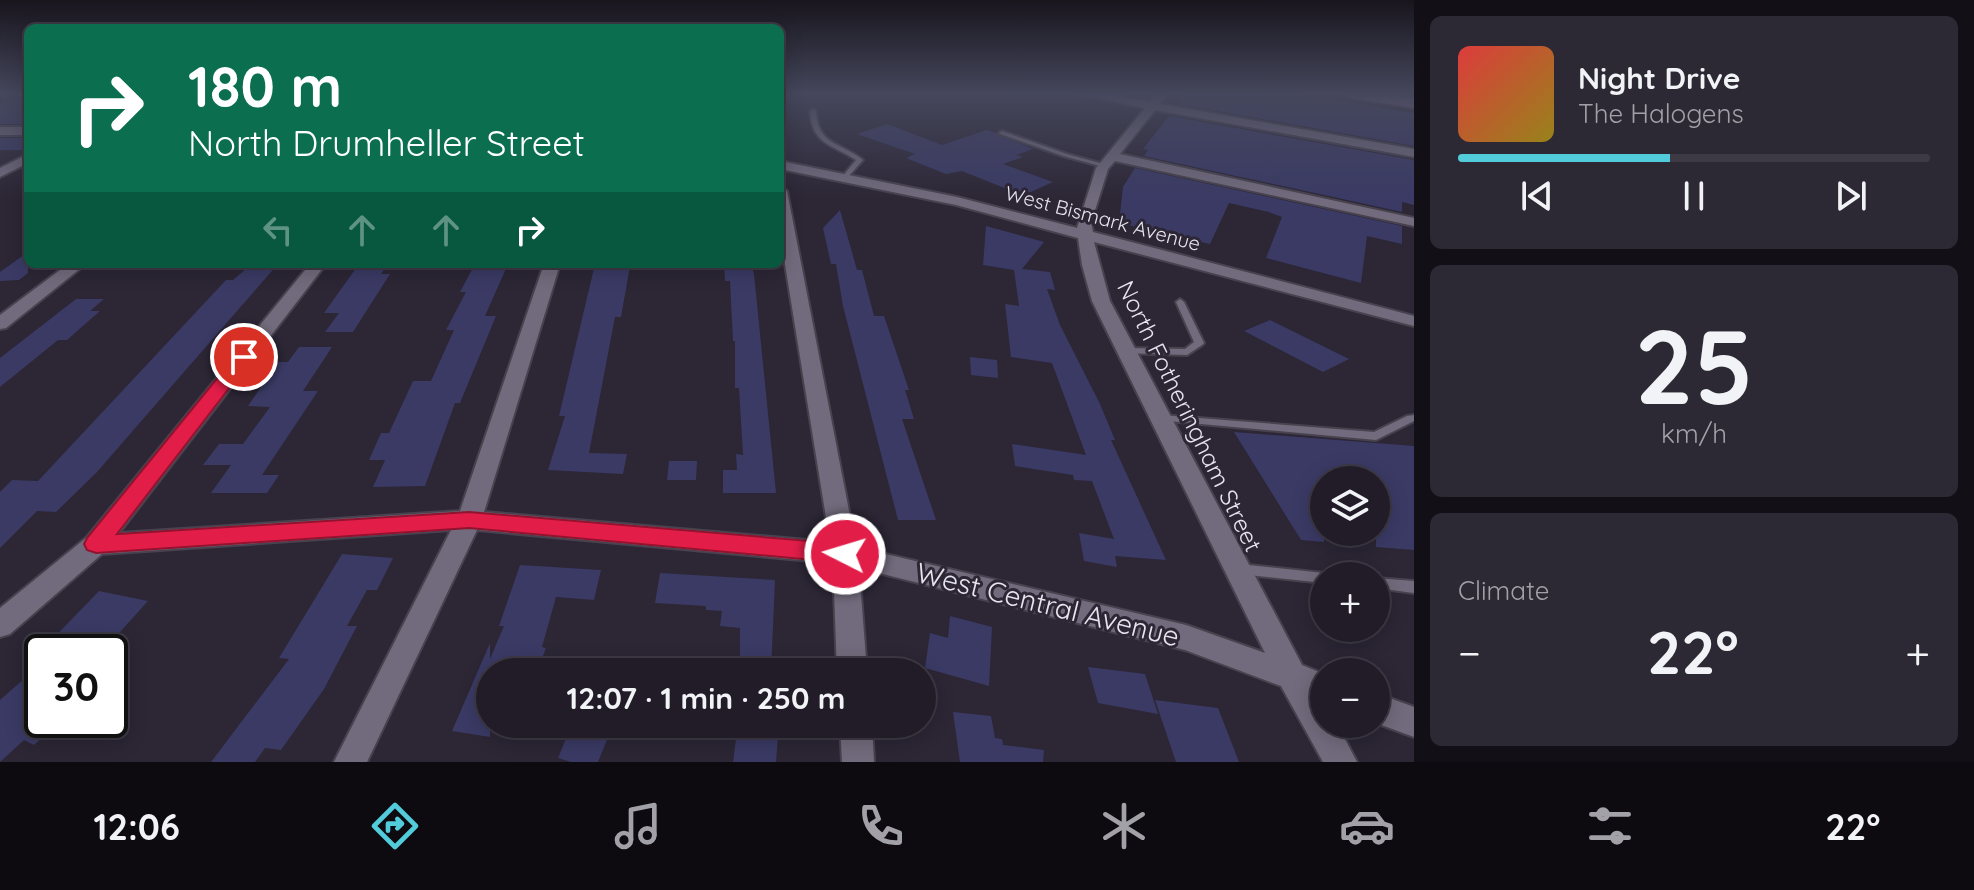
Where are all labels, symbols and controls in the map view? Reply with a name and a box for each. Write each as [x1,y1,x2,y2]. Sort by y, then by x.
text: 180 m [188,51,342,121]
icon: right [56,56,160,160]
text: Night Drive [1578,59,1740,97]
text: The Halogens [1578,97,1744,130]
text: North Drumheller Street [188,120,585,165]
icon: previous [1515,174,1559,218]
icon: pause [1672,174,1716,218]
icon: next [1829,174,1873,218]
street label: West Bismark Avenue [1003,180,1203,256]
icon: left [256,208,300,252]
icon: ahead [340,208,384,252]
icon: ahead [424,208,468,252]
icon: right [508,208,552,252]
street label: North Fotheringham Street [1111,275,1269,557]
text: 25 [1634,300,1754,430]
pin [210,323,278,391]
icon: arrive [222,335,266,379]
text: km/h [1661,417,1727,450]
map controls [1310,466,1390,738]
button: layers [1310,466,1390,546]
position arrow [803,512,887,596]
street label: West Central Avenue [913,554,1183,654]
button: + [1310,562,1390,642]
text: Climate [1458,574,1549,607]
text: 22° [1647,614,1739,689]
text: − [1458,625,1481,680]
text: + [1905,625,1930,680]
speed limit sign: 30 [24,634,128,738]
button: − [1310,658,1390,738]
text: 12:07 · 1 min · 250 m [566,679,846,717]
icon: directions [367,798,423,854]
icon: music [610,798,666,854]
icon: phone [853,798,909,854]
icon: climate [1096,798,1152,854]
icon: car [1339,798,1395,854]
icon: filters [1582,798,1638,854]
text: 12:06 [94,804,180,849]
text: 22° [1825,804,1880,849]

